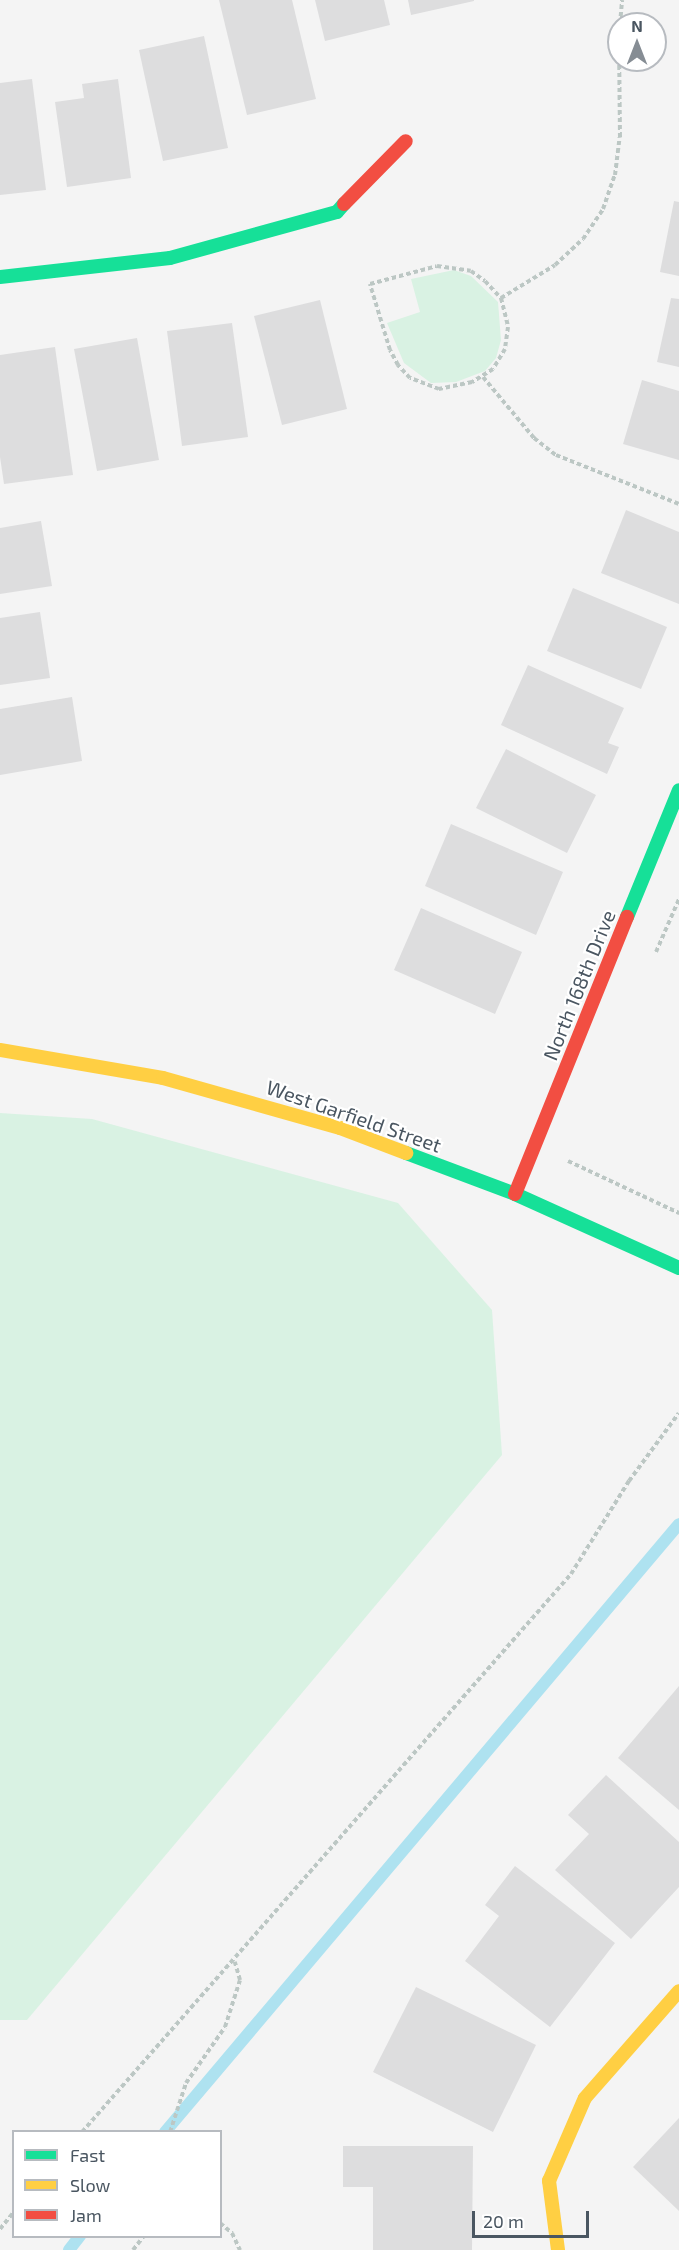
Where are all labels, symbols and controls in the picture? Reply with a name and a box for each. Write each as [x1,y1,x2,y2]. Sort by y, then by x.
north arrow [607,12,667,72]
text: N [631,16,643,35]
street label: North 168th Drive [538,906,620,1064]
street label: West Garfield Street [263,1075,445,1157]
legend [12,2130,222,2238]
text: Fast [70,2144,105,2166]
text: Slow [70,2174,110,2196]
scale bar [475,2199,592,2237]
text: Jam [70,2204,102,2226]
text: 20 m [483,2210,524,2232]

